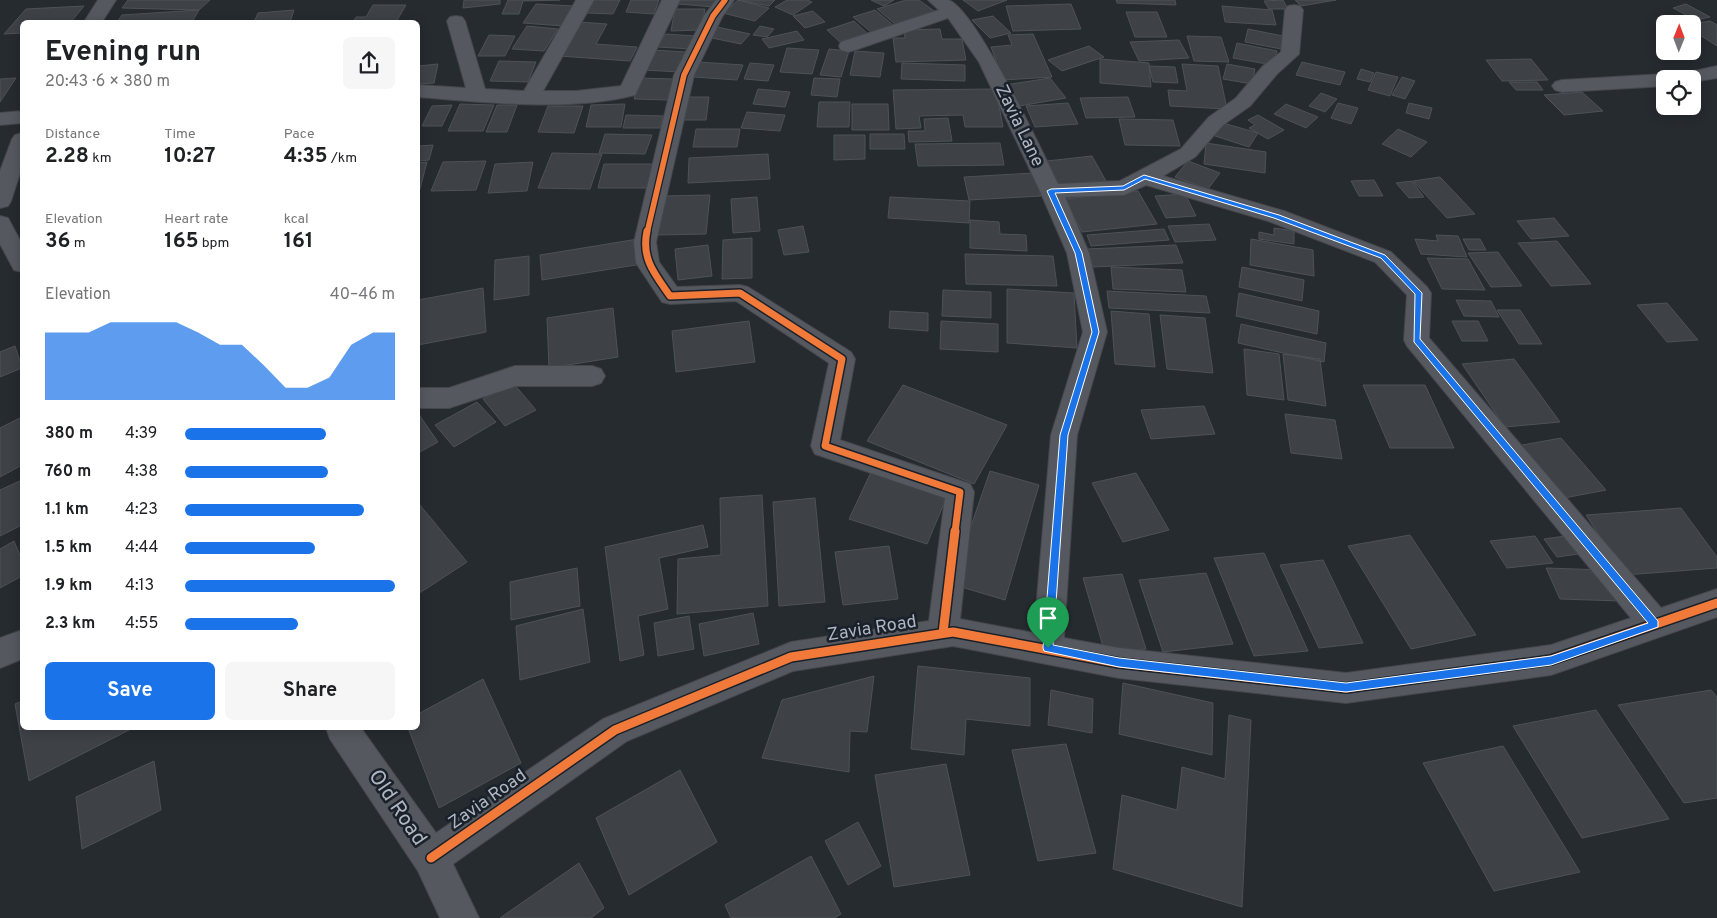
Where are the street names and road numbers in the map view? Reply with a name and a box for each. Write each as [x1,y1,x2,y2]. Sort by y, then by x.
street label: Zavia Lane [989,81,1049,171]
street label: Zavia Road [826,611,918,647]
street label: Old Road [362,765,432,851]
street label: Zavia Road [444,765,532,835]

